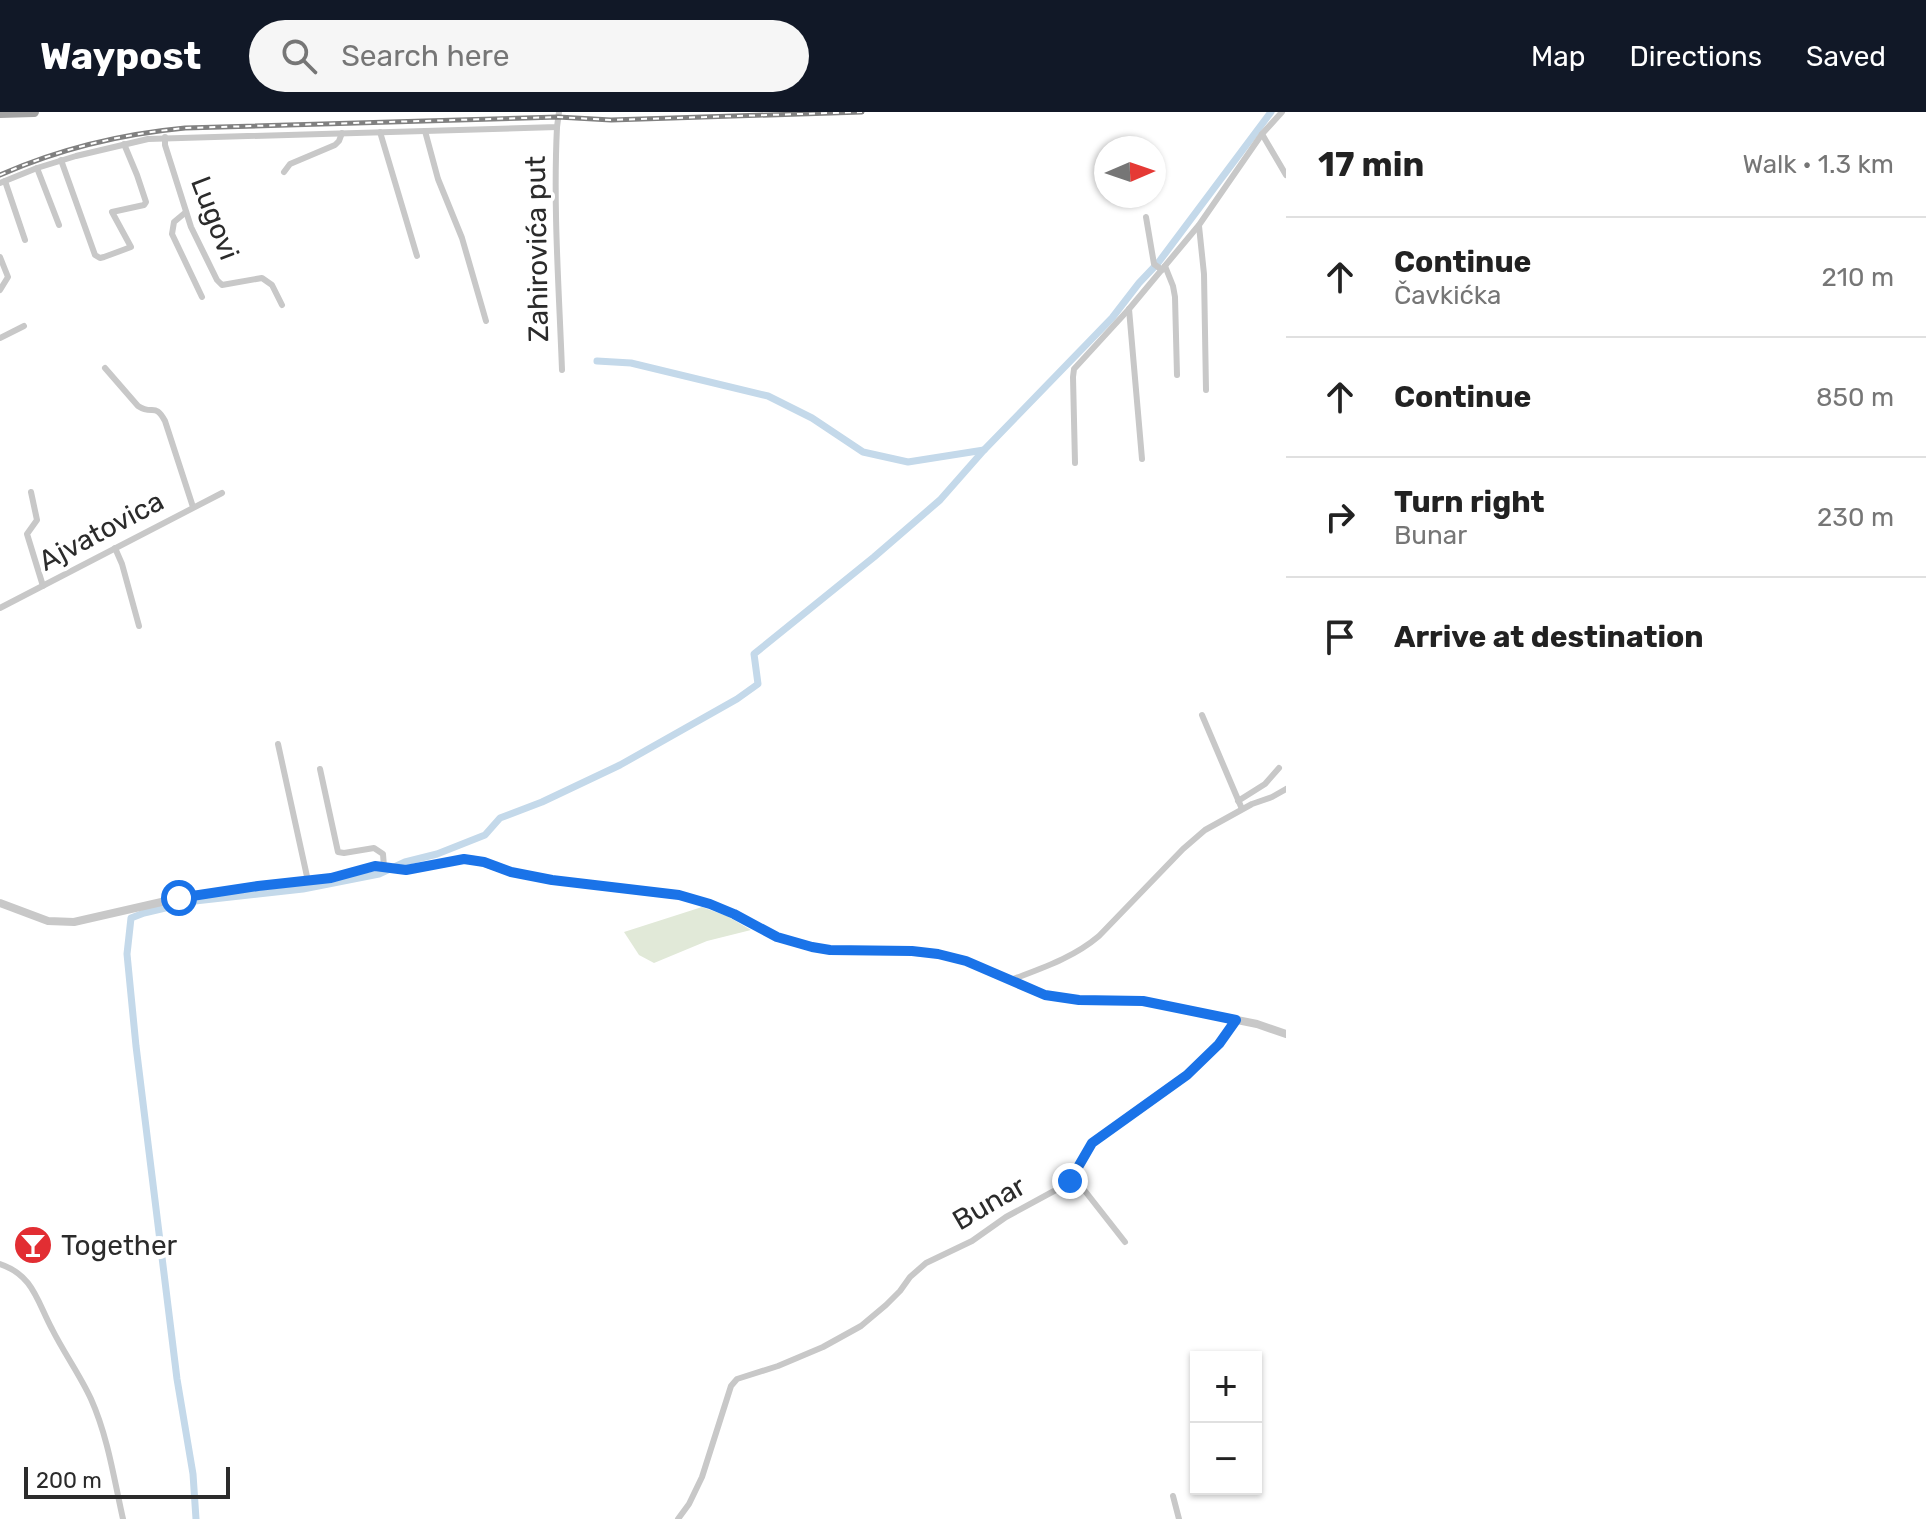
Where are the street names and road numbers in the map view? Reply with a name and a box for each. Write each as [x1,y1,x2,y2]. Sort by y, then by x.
street label: Zahirovića put [519,155,555,343]
street label: Lugovi [184,172,246,264]
street label: Ajvatovica [33,484,169,578]
street label: Bunar [947,1169,1032,1237]

